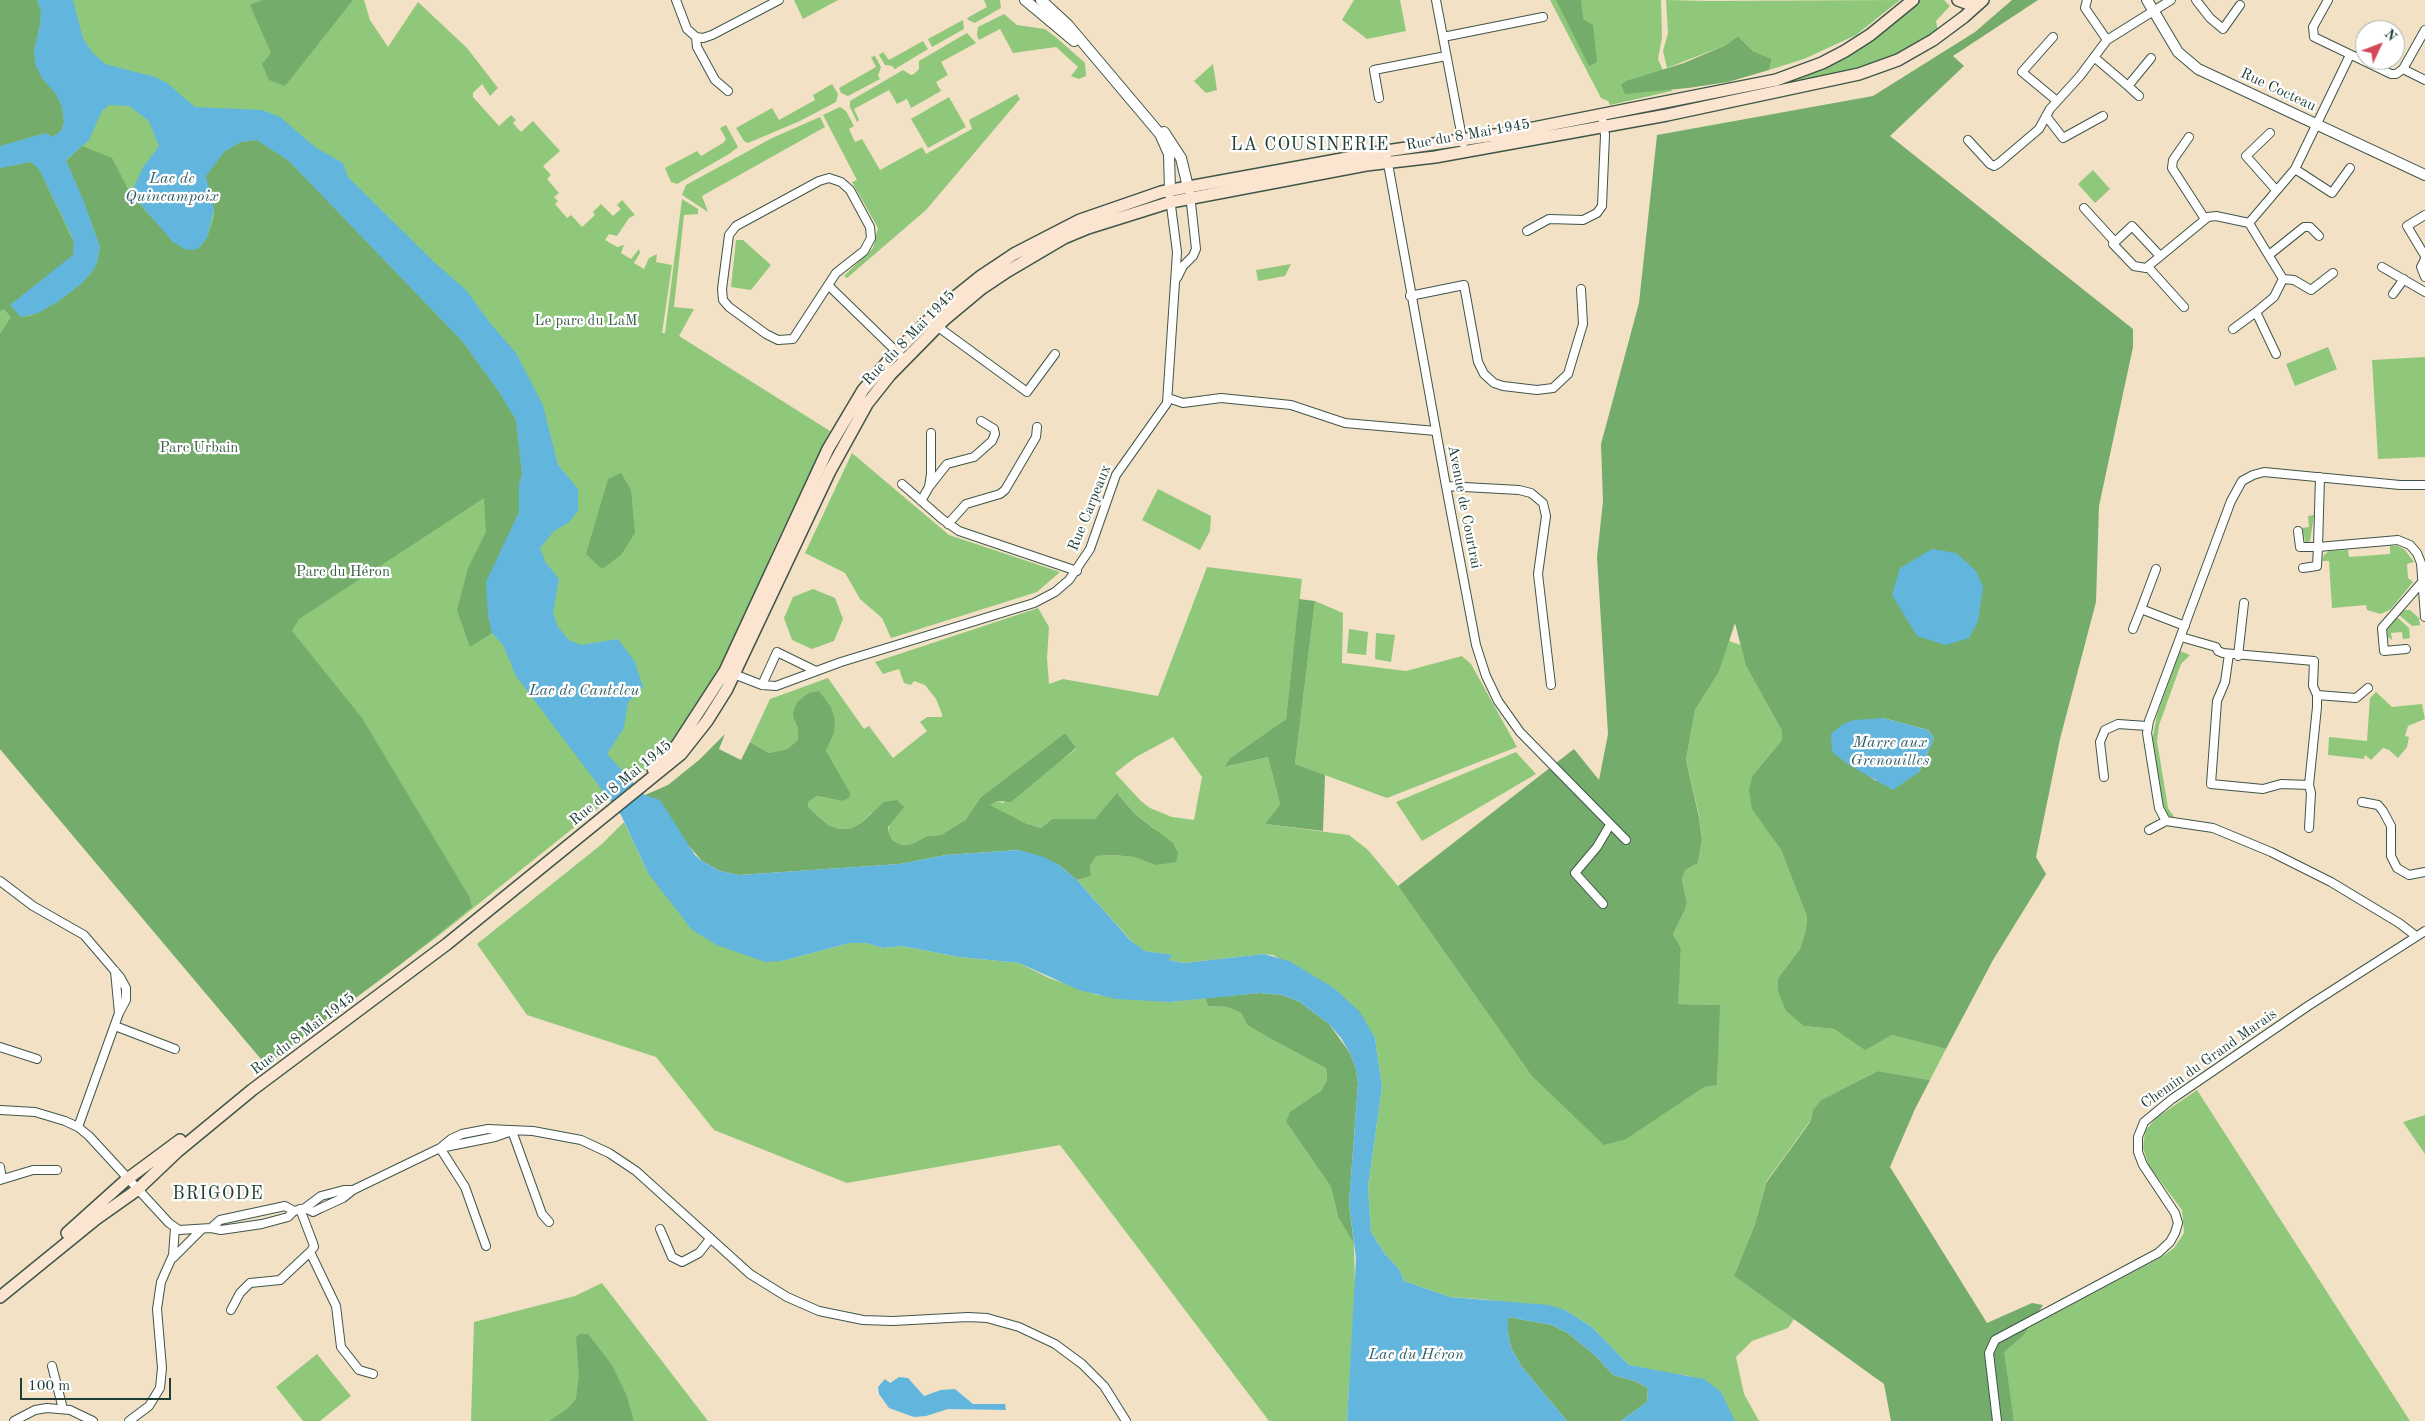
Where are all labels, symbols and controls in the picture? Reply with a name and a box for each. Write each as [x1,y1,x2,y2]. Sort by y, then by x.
north arrow [2355,20,2405,70]
text: N [2381,27,2399,44]
street label: Rue Cocteau [2237,65,2319,115]
street label: Rue du 8 Mai 1945 [1404,115,1532,155]
district label: LA COUSINERIE [1229,134,1391,156]
water label: Lac de Quincampoix [125,169,219,207]
street label: Rue du 8 Mai 1945 [859,286,959,390]
park label: Le parc du LaM [534,312,638,330]
park label: Parc Urbain [160,439,238,457]
street label: Avenue de Courtrai [1443,444,1485,570]
street label: Rue Carpeaux [1065,462,1115,554]
park label: Parc du Héron [296,563,390,581]
water label: Lac de Canteleu [529,681,639,701]
water label: Marre aux Grenouilles [1851,733,1929,771]
street label: Rue du 8 Mai 1945 [566,736,676,830]
street label: Rue du 8 Mai 1945 [247,989,359,1079]
street label: Chemin du Grand Marais [2137,1005,2281,1113]
district label: BRIGODE [171,1183,265,1205]
water label: Lac du Héron [1368,1345,1464,1365]
scale bar [22,1368,174,1400]
text: 100 m [28,1379,70,1394]

